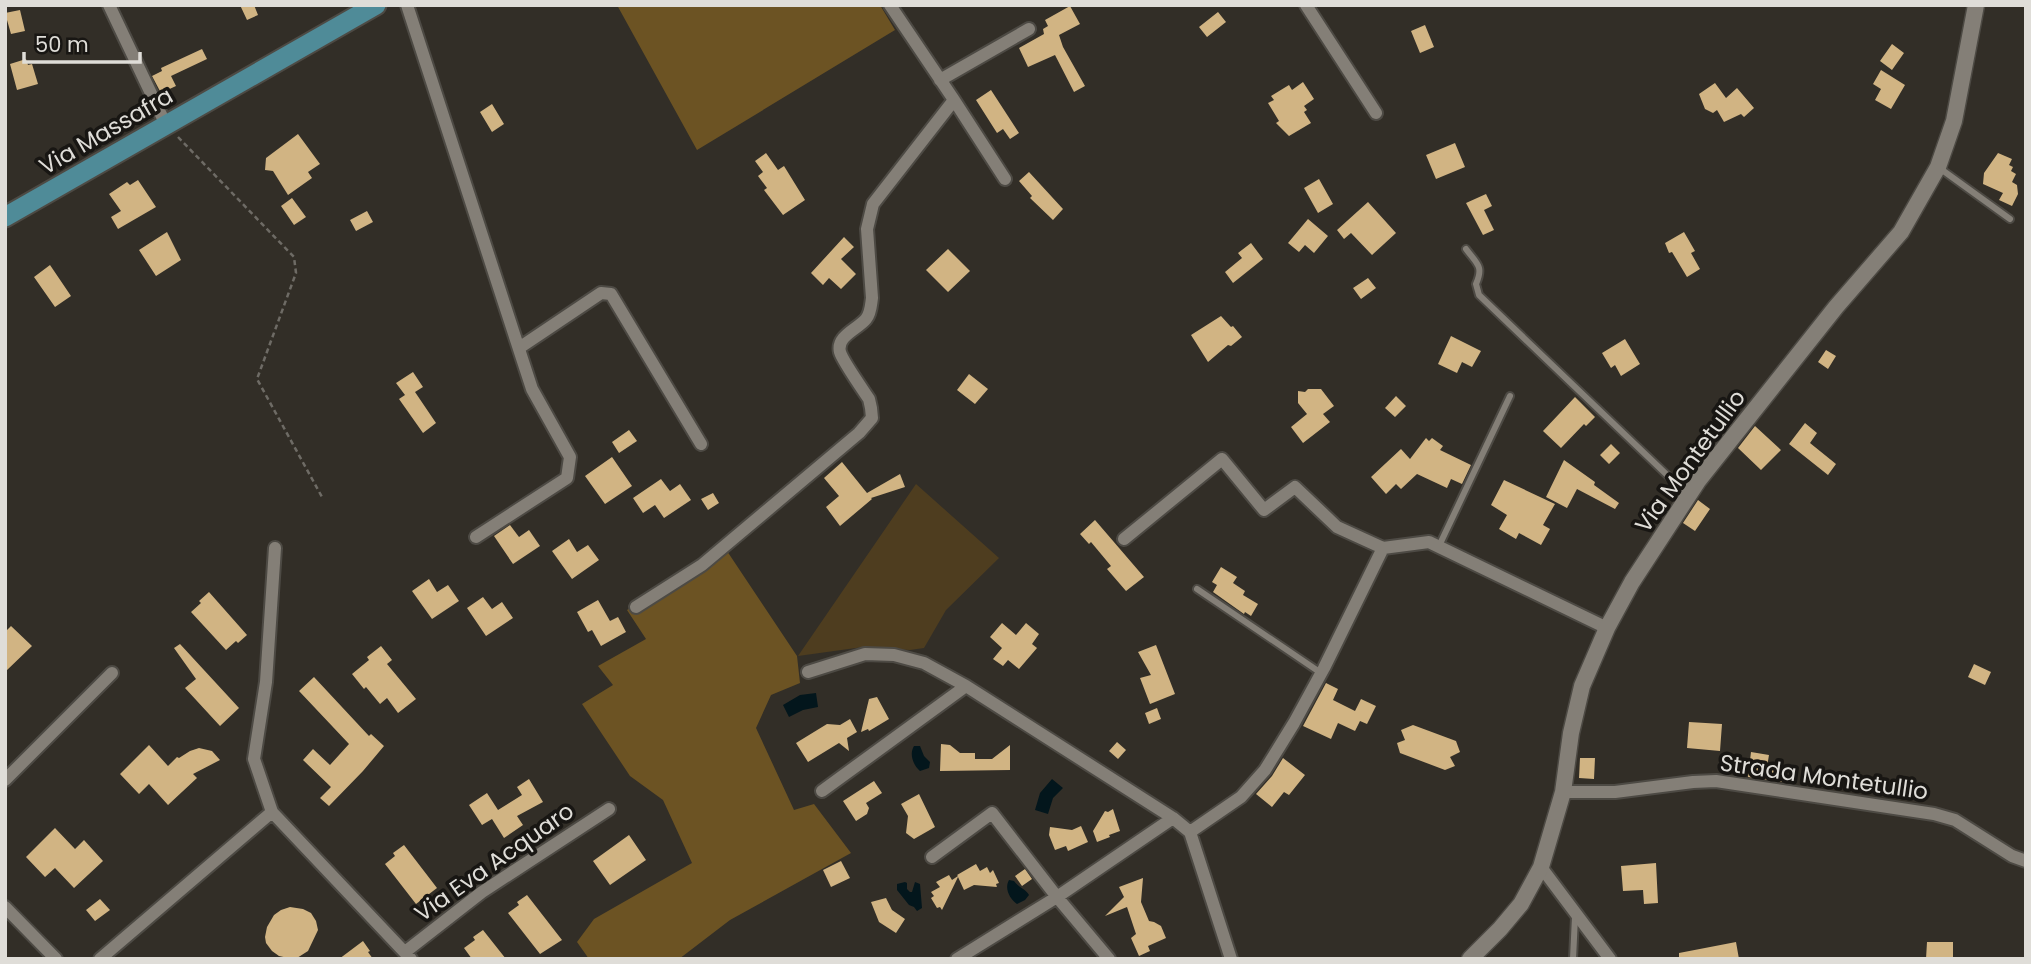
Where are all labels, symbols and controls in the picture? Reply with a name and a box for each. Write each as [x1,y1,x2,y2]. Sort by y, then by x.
scale bar [24,21,140,65]
text: 50 m [35,30,89,59]
street label: Via Massafra [33,80,179,182]
street label: Via Montetullio [1627,383,1753,539]
street label: Strada Montetullio [1718,747,1930,807]
street label: Via Eva Acquaro [408,795,580,929]

